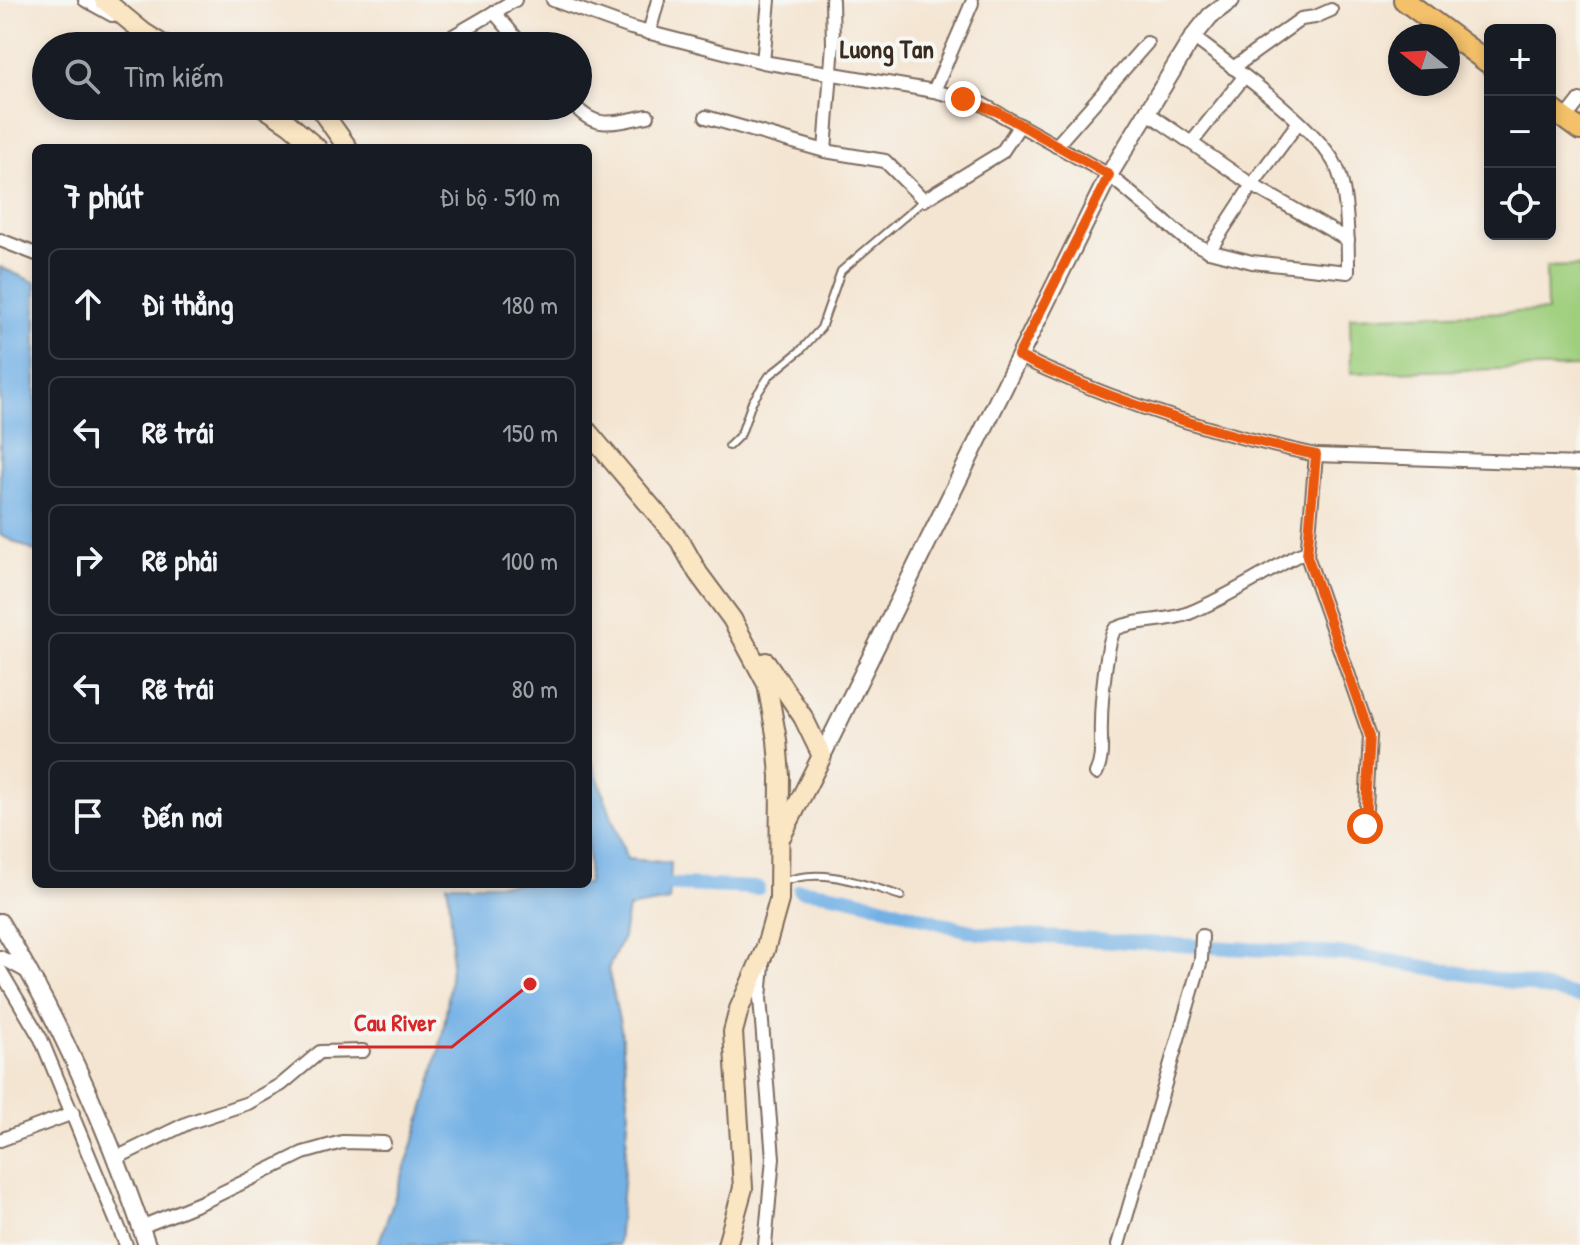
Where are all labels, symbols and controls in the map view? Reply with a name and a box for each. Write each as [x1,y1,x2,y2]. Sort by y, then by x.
north arrow [1388,24,1460,96]
map controls [1484,24,1556,240]
button: + [1484,24,1556,96]
district label: Luong Tan [840,31,934,67]
search box [32,32,592,120]
icon: search [60,54,104,98]
text: Tìm kiếm [124,56,224,96]
route end [945,81,981,117]
button: − [1484,96,1556,168]
button: locate [1484,168,1556,240]
text: 7 phút [64,173,143,219]
text: Đi bộ · 510 m [440,179,560,214]
icon: ahead [66,282,110,326]
text: Đi thẳng [142,284,234,324]
text: 180 m [502,287,558,322]
icon: left [66,410,110,454]
text: Rẽ trái [142,412,215,452]
text: 150 m [502,415,558,450]
icon: right [66,538,110,582]
text: Rẽ phải [142,540,218,580]
text: 100 m [502,543,558,578]
icon: left [66,666,110,710]
text: Rẽ trái [142,668,215,708]
text: 80 m [511,671,558,706]
icon: arrive [66,794,110,838]
text: Đến nơi [142,796,223,836]
route start [1347,808,1383,844]
callout: Cau River [338,999,452,1047]
text: Cau River [354,1006,437,1038]

